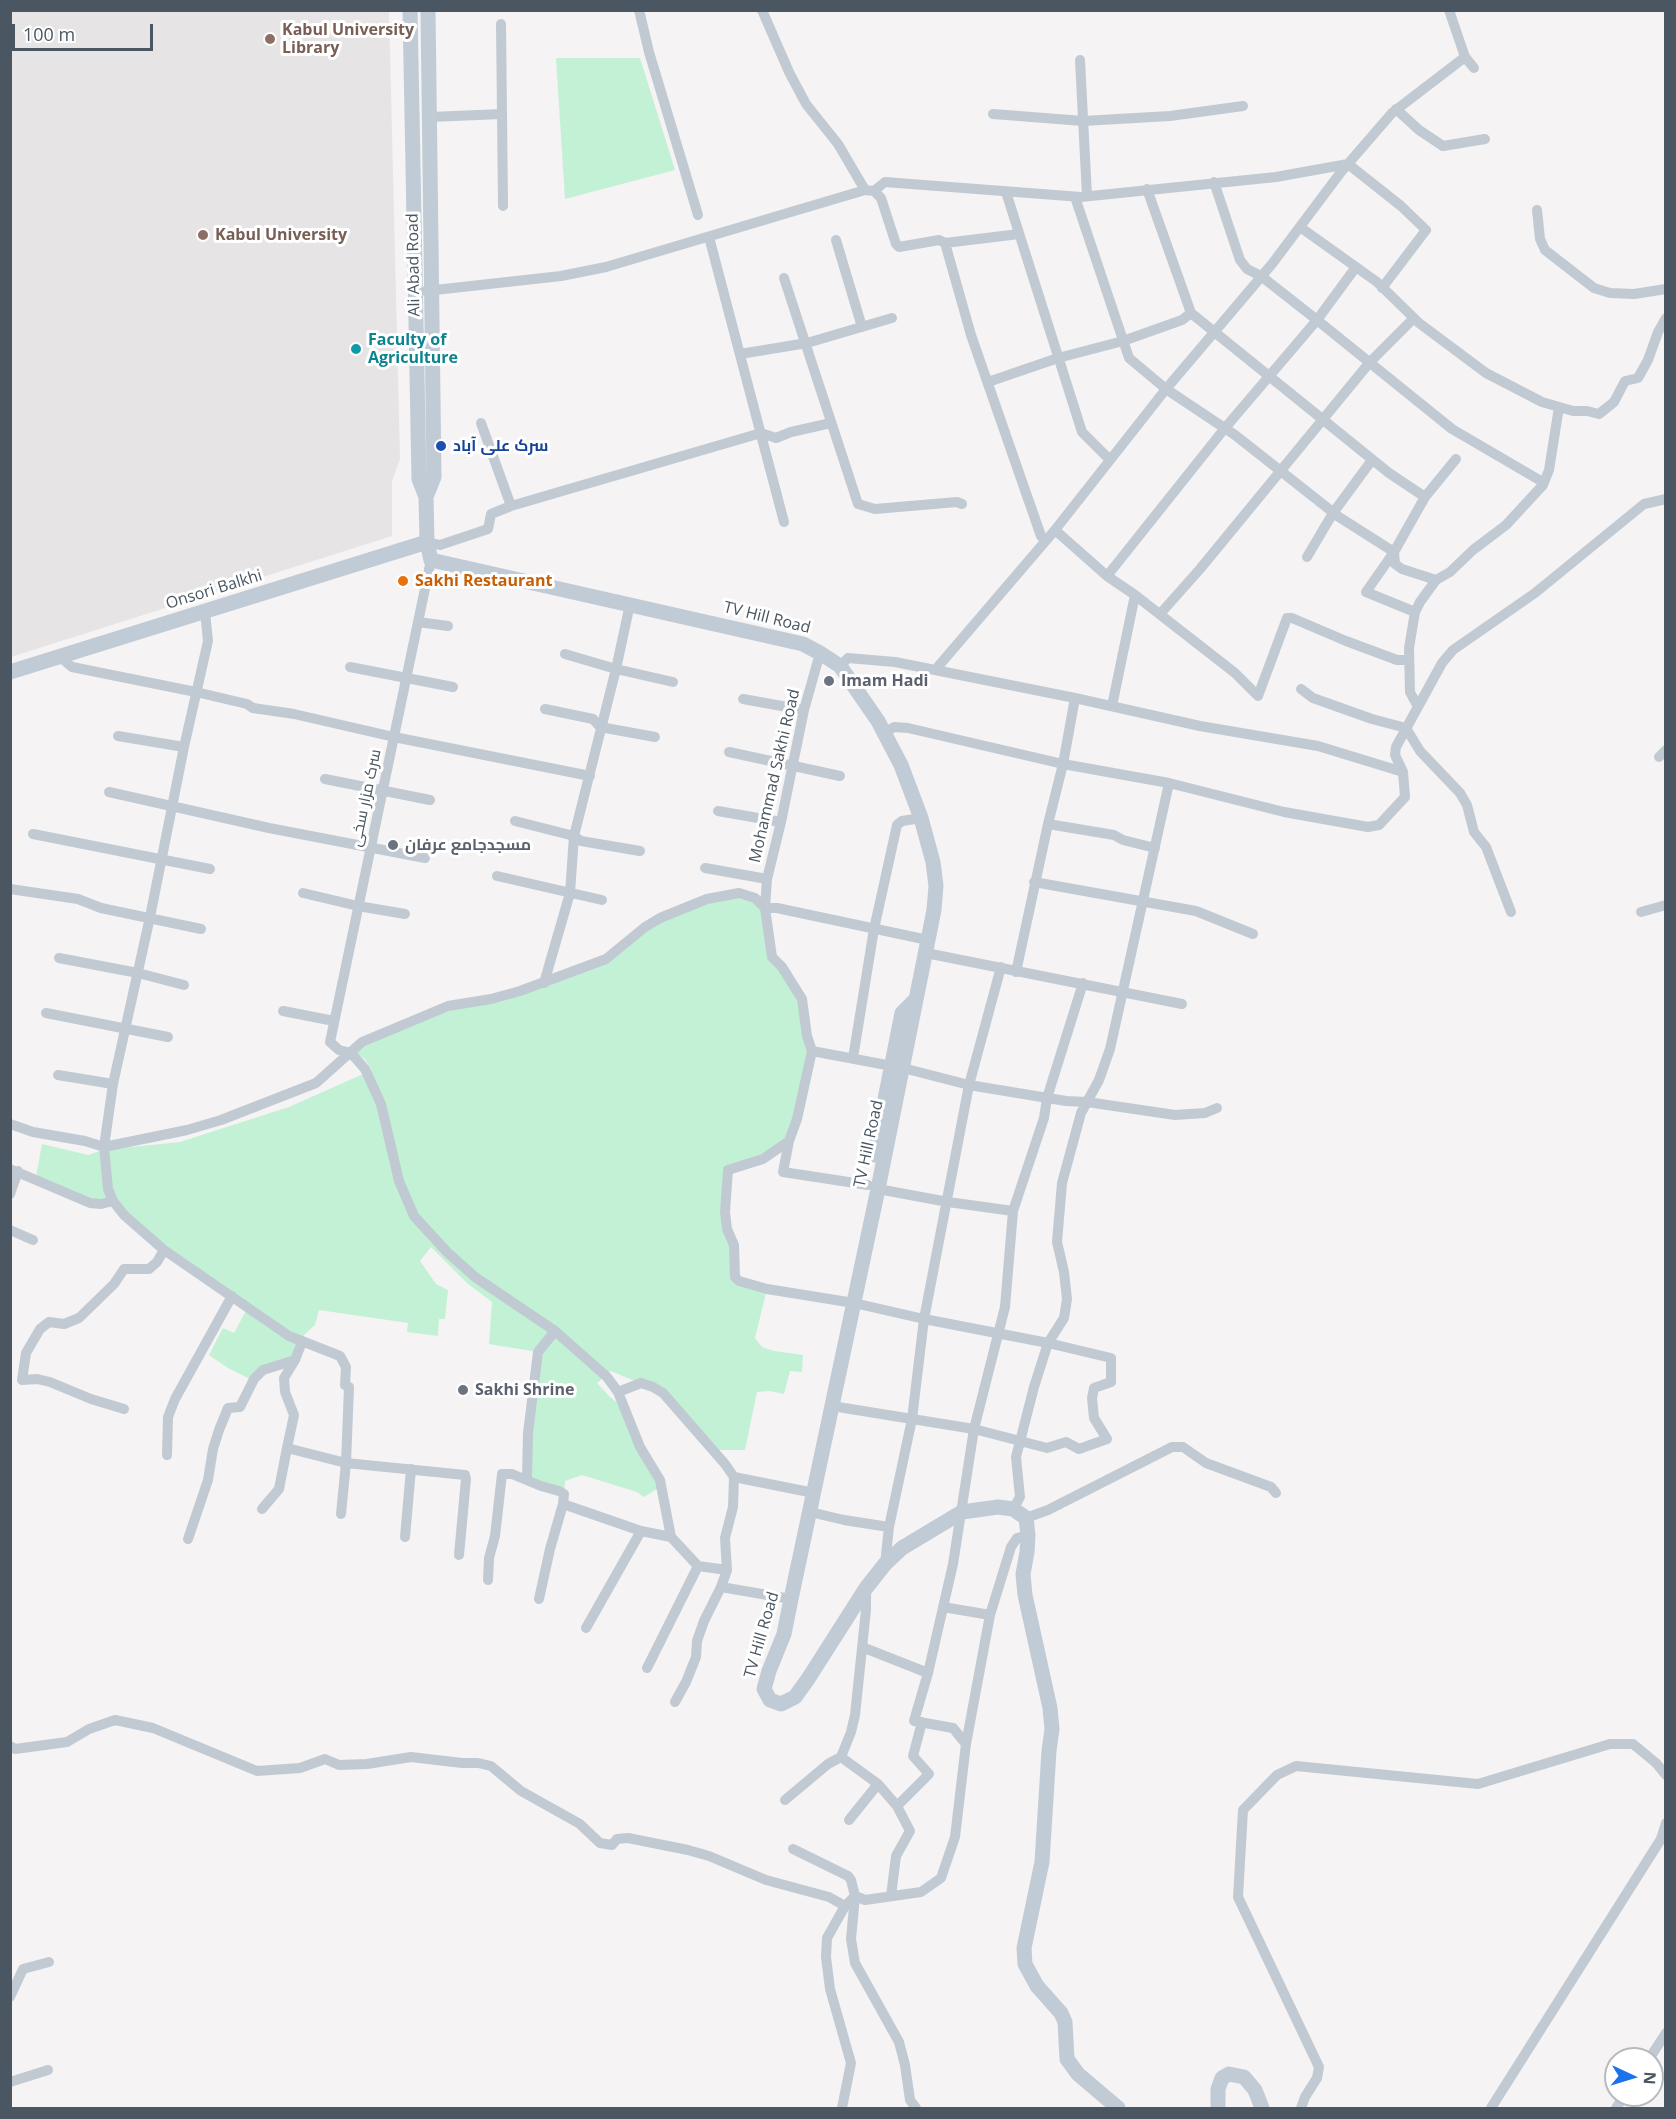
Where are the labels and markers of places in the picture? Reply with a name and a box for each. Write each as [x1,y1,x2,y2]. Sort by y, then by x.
place label: Kabul University Library [282,20,414,58]
marker: Kabul University Library [263,32,277,46]
place label: Kabul University [215,225,347,245]
marker: Kabul University [196,228,210,242]
place label: Faculty of Agriculture [368,330,458,368]
marker: Faculty of Agriculture [349,342,363,356]
place label: سرک علی آباد [453,436,548,456]
marker: سرک علی آباد [434,439,448,453]
place label: Sakhi Restaurant [415,571,552,591]
marker: Sakhi Restaurant [396,574,410,588]
place label: Imam Hadi [841,671,928,691]
marker: Imam Hadi [822,674,836,688]
place label: مسجدجامع عرفان [405,835,531,855]
marker: مسجدجامع عرفان [386,838,400,852]
place label: Sakhi Shrine [475,1380,574,1400]
marker: Sakhi Shrine [456,1383,470,1397]

